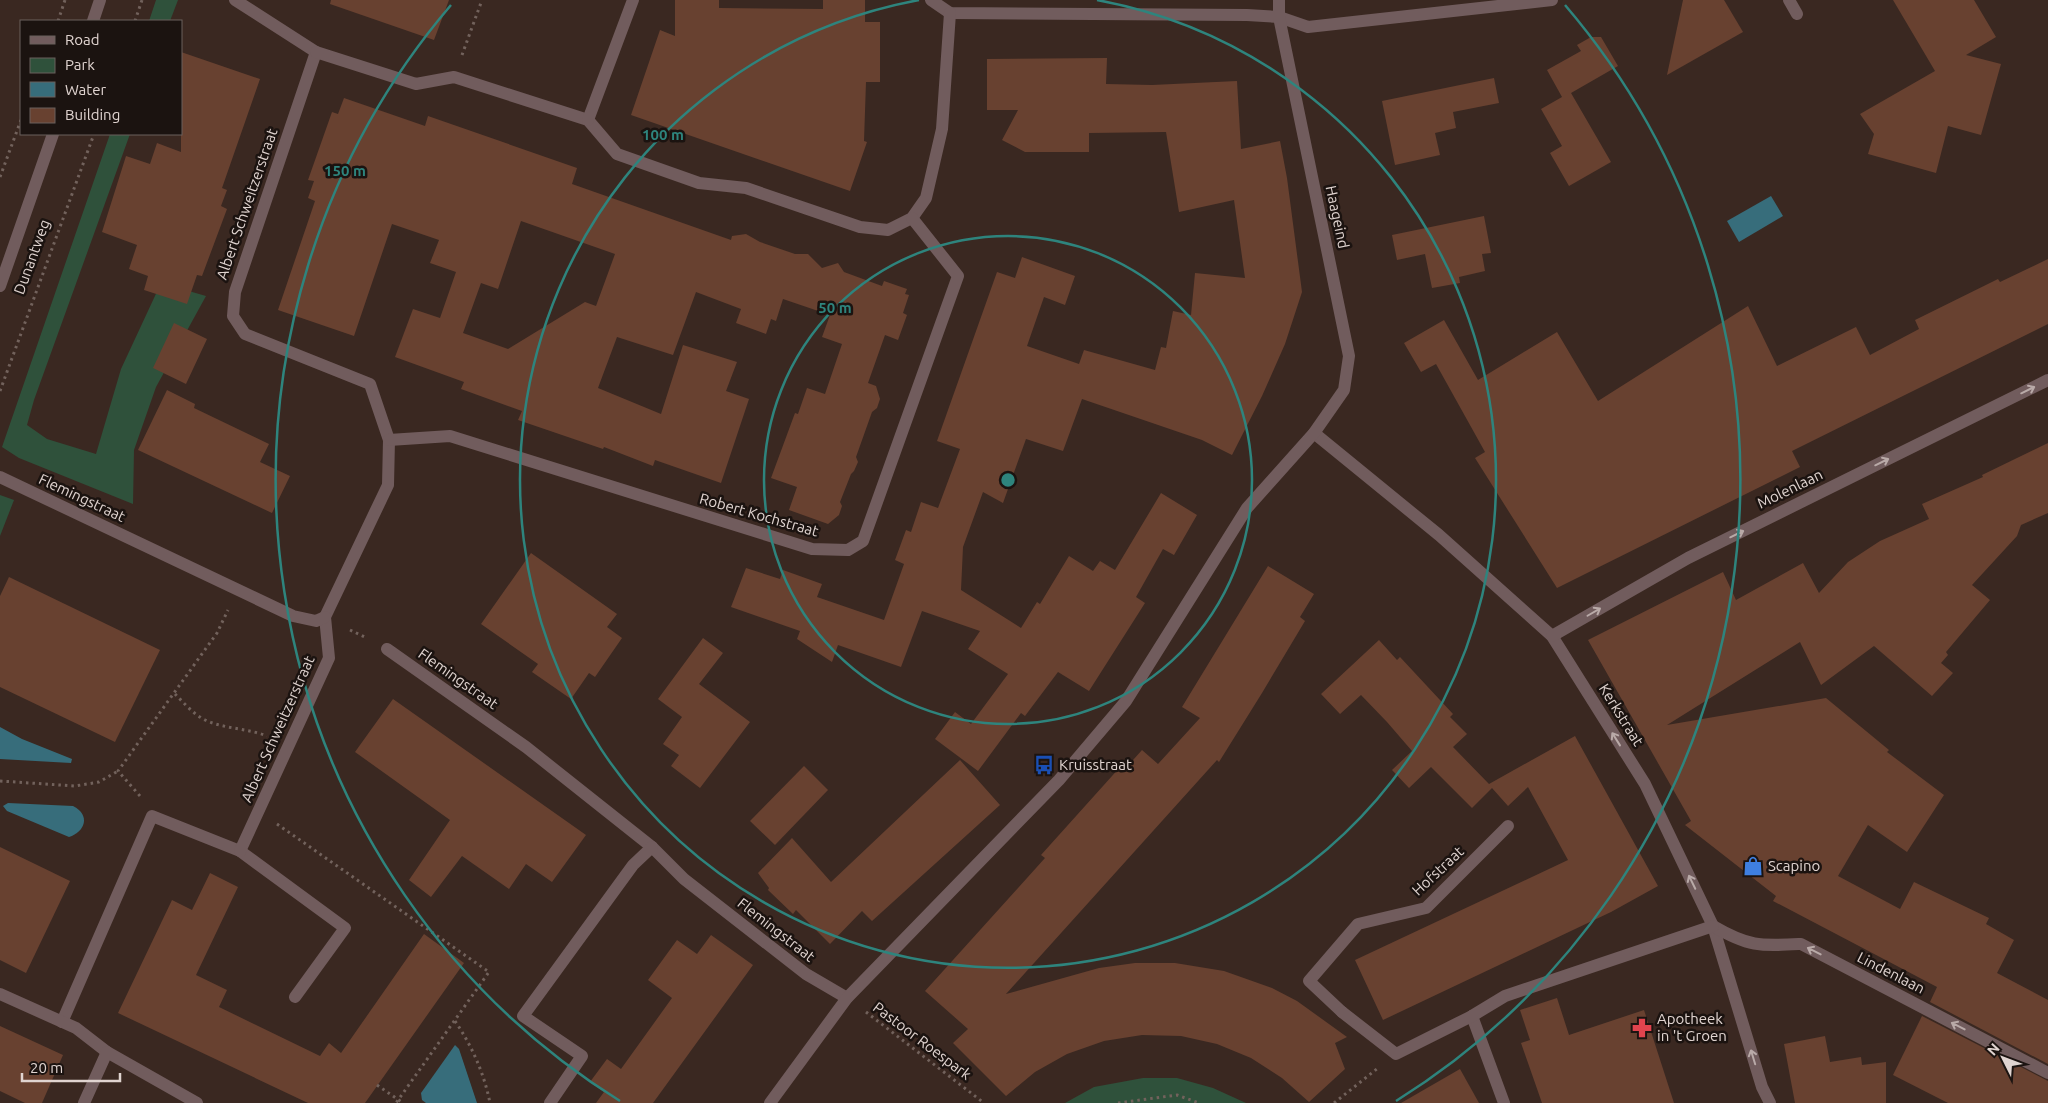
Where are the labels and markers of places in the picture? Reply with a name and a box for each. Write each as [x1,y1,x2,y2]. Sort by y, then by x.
centre of rings [999,471,1017,489]
bus stop icon: Kruisstraat [1033,754,1055,776]
place label: Kruisstraat [1059,756,1132,773]
shop icon: Scapino [1742,855,1764,877]
place label: Scapino [1768,857,1820,874]
place label: Apotheek in 't Groen [1657,1010,1727,1044]
pharmacy icon: Apotheek in 't Groen [1631,1017,1653,1039]

